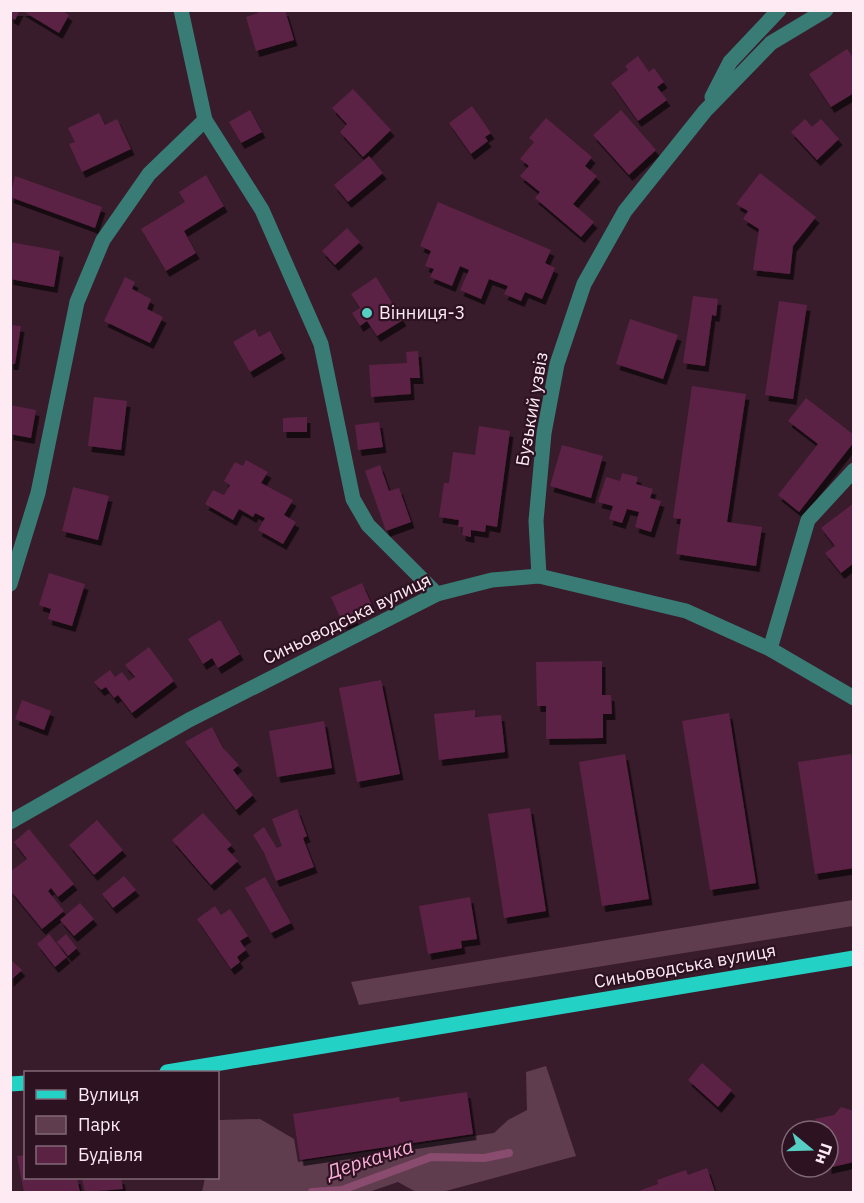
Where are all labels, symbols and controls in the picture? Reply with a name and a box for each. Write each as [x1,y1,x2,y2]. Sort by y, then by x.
place label: Вінниця-3 [379,301,465,324]
marker: Вінниця-3 [360,306,374,320]
street label: Бузький узвіз [510,350,553,468]
street label: Синьоводська вулиця [259,568,435,669]
street label: Синьоводська вулиця [592,938,778,993]
legend [24,1071,219,1179]
text: Вулиця [78,1083,139,1106]
text: Парк [78,1113,121,1136]
north arrow [780,1119,840,1179]
water label: Деркачка [321,1132,417,1186]
text: Пн [811,1141,837,1167]
text: Будівля [78,1143,143,1166]

